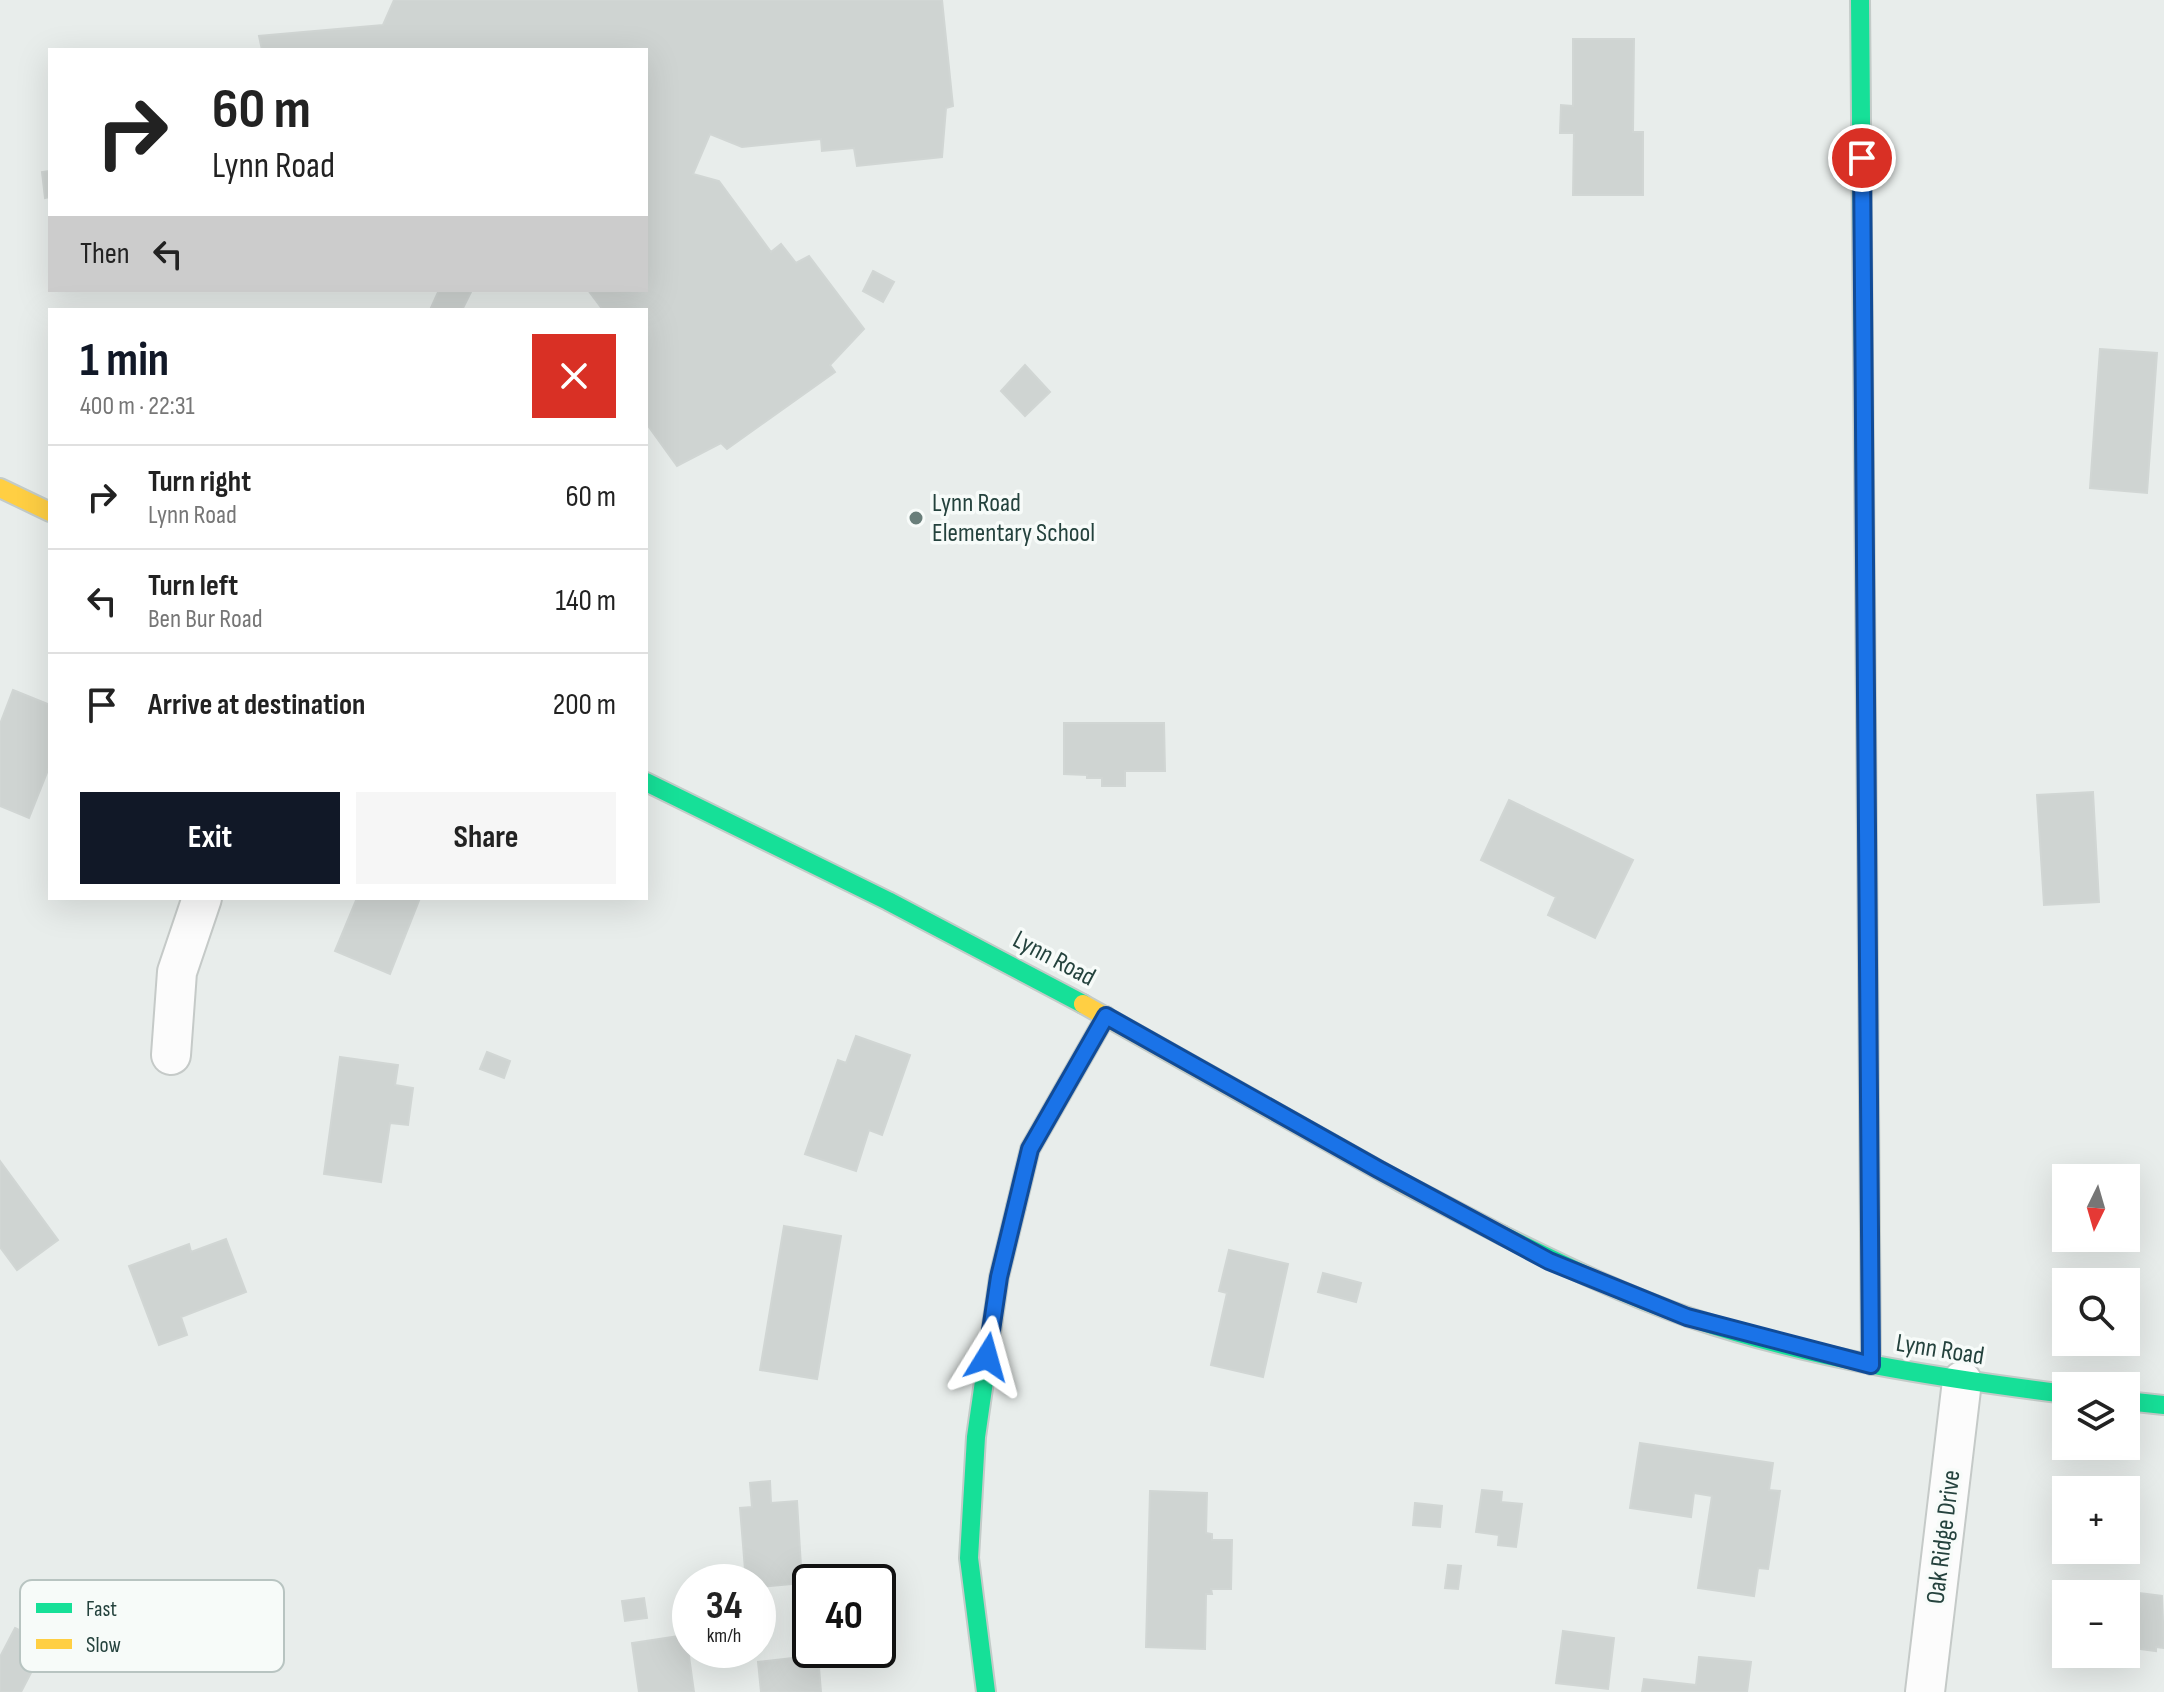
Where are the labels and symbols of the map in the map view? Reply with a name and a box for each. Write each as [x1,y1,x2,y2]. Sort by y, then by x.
pin [1828,124,1896,192]
place label: Lynn Road Elementary School [932,488,1095,549]
marker: Lynn Road Elementary School [907,509,925,527]
street label: Lynn Road [1008,924,1100,994]
north arrow [2052,1164,2140,1252]
position arrow [945,1315,1029,1399]
street label: Lynn Road [1894,1328,1986,1372]
street label: Oak Ridge Drive [1920,1468,1968,1606]
speed limit sign: 40 [792,1564,896,1668]
legend [20,1580,284,1672]
text: Fast [86,1596,117,1623]
text: Slow [86,1632,121,1659]

